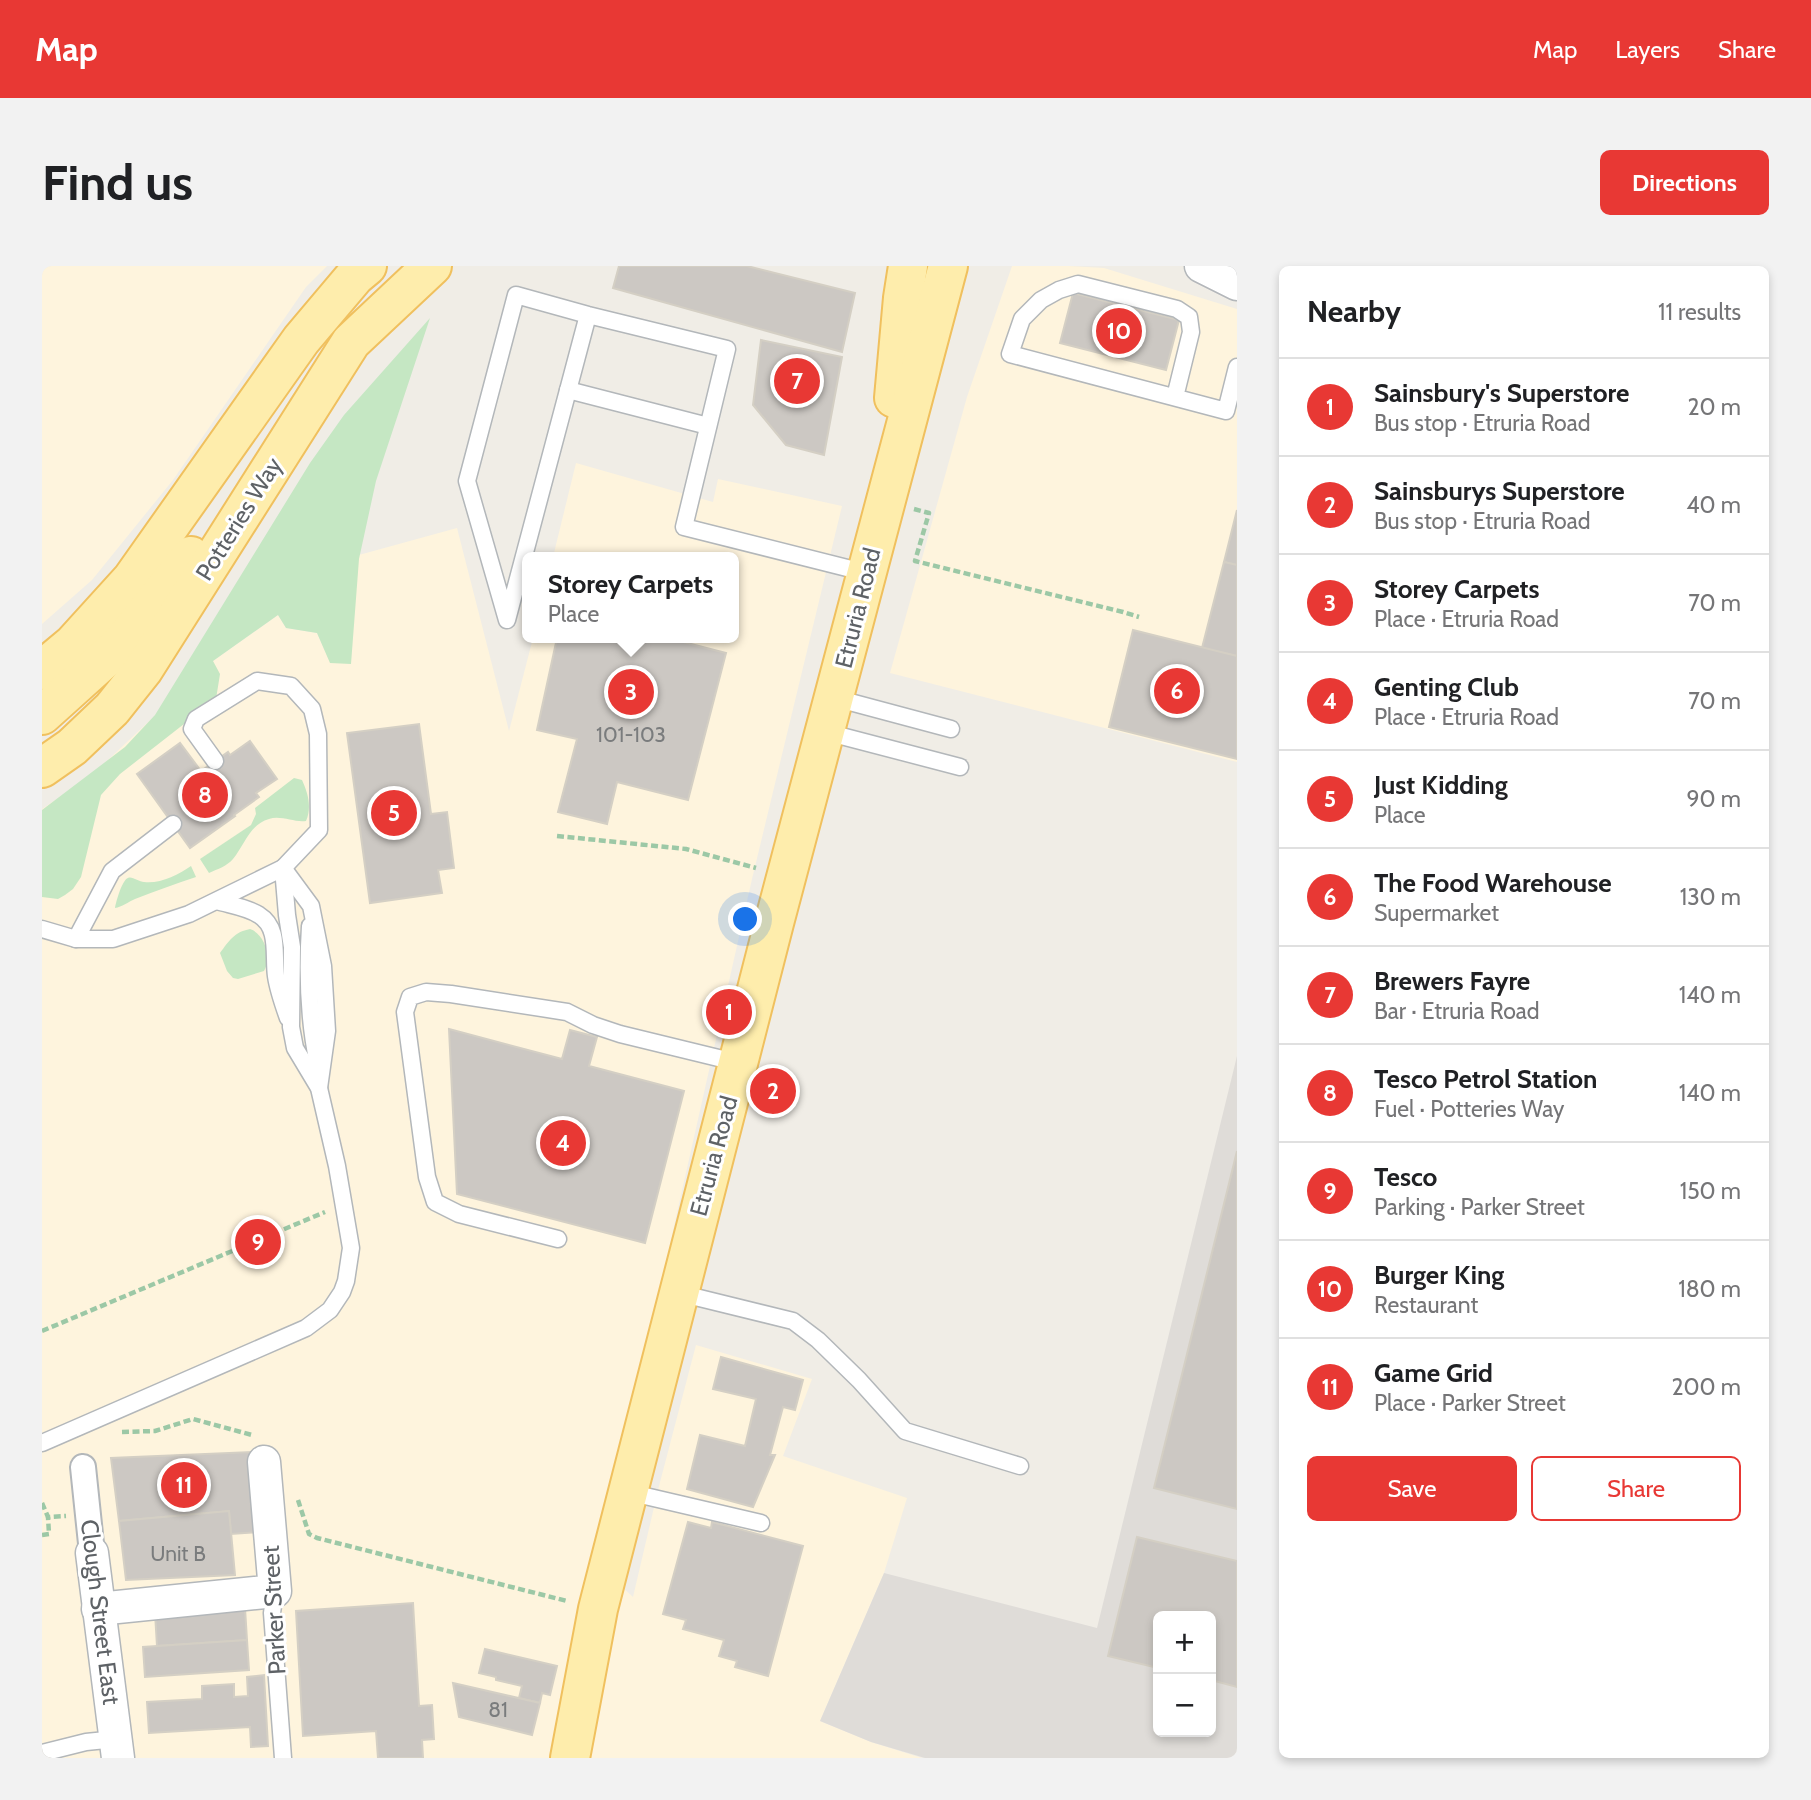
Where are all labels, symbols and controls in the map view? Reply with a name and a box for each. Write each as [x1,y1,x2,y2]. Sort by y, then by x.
text: Map [35,29,98,69]
text: Map [1533,35,1577,64]
text: Layers [1615,35,1680,64]
text: Share [1718,35,1776,64]
button: Directions [1600,150,1769,215]
text: Find us [42,153,193,212]
text: Nearby [1307,293,1401,330]
text: 11 results [1658,298,1741,326]
pin: 10 [1096,305,1142,357]
pin: 7 [774,355,820,407]
text: Sainsbury's Superstore [1374,377,1629,409]
text: 1 [1326,393,1334,421]
text: 20 m [1688,393,1741,421]
text: Bus stop · Etruria Road [1374,409,1591,437]
street label: Potteries Way [189,452,288,586]
text: Sainsburys Superstore [1374,475,1625,507]
text: 2 [1324,491,1336,519]
text: 40 m [1686,491,1741,519]
text: Bus stop · Etruria Road [1374,507,1591,535]
street label: Etruria Road [829,545,886,671]
popup [522,552,739,643]
text: Storey Carpets [548,568,713,600]
text: Storey Carpets [1374,573,1539,605]
text: 3 [1324,589,1336,617]
text: 70 m [1688,589,1741,617]
text: Place [548,600,599,628]
text: Place · Etruria Road [1374,605,1559,633]
pin: 6 [1154,665,1200,717]
pin: 3 [608,666,654,718]
text: Genting Club [1374,671,1519,703]
text: 4 [1323,687,1337,715]
text: 70 m [1688,687,1741,715]
text: Place · Etruria Road [1374,703,1559,731]
house number: 101-103 [596,722,666,747]
pin: 8 [182,769,228,821]
text: Just Kidding [1374,769,1508,801]
text: 5 [1324,785,1336,813]
text: 90 m [1687,785,1741,813]
pin: 5 [371,787,417,839]
text: Place [1374,801,1426,829]
text: The Food Warehouse [1374,867,1612,899]
text: 6 [1324,883,1336,911]
text: 130 m [1680,883,1741,911]
text: Supermarket [1374,899,1499,927]
your location [728,902,762,936]
text: Brewers Fayre [1374,965,1530,997]
text: 7 [1324,981,1336,1009]
text: 140 m [1679,981,1741,1009]
pin: 1 [706,986,752,1038]
text: Bar · Etruria Road [1374,997,1540,1025]
text: Tesco Petrol Station [1374,1063,1597,1095]
pin: 2 [750,1065,796,1117]
text: 8 [1323,1079,1337,1107]
text: 140 m [1679,1079,1741,1107]
street label: Etruria Road [684,1093,743,1219]
text: Fuel · Potteries Way [1374,1095,1564,1123]
pin: 4 [540,1117,586,1169]
text: Tesco [1374,1161,1437,1193]
text: 9 [1324,1177,1336,1205]
text: 150 m [1680,1177,1741,1205]
text: Parking · Parker Street [1374,1193,1585,1221]
pin: 9 [235,1216,281,1268]
text: Burger King [1374,1259,1504,1291]
text: 10 [1318,1275,1342,1303]
text: 180 m [1678,1275,1741,1303]
text: Restaurant [1374,1291,1478,1319]
text: Game Grid [1374,1357,1493,1389]
text: 11 [1322,1373,1338,1401]
text: 200 m [1671,1373,1741,1401]
text: Place · Parker Street [1374,1389,1566,1417]
button: Save [1307,1456,1517,1521]
button: Share [1531,1456,1741,1521]
pin: 11 [161,1459,207,1511]
street label: Clough Street East [75,1518,126,1706]
house number: Unit B [150,1541,206,1566]
street label: Parker Street [256,1545,291,1676]
map controls [1153,1611,1216,1737]
button: + [1153,1611,1216,1674]
button: − [1153,1674,1216,1737]
house number: 81 [488,1697,508,1722]

